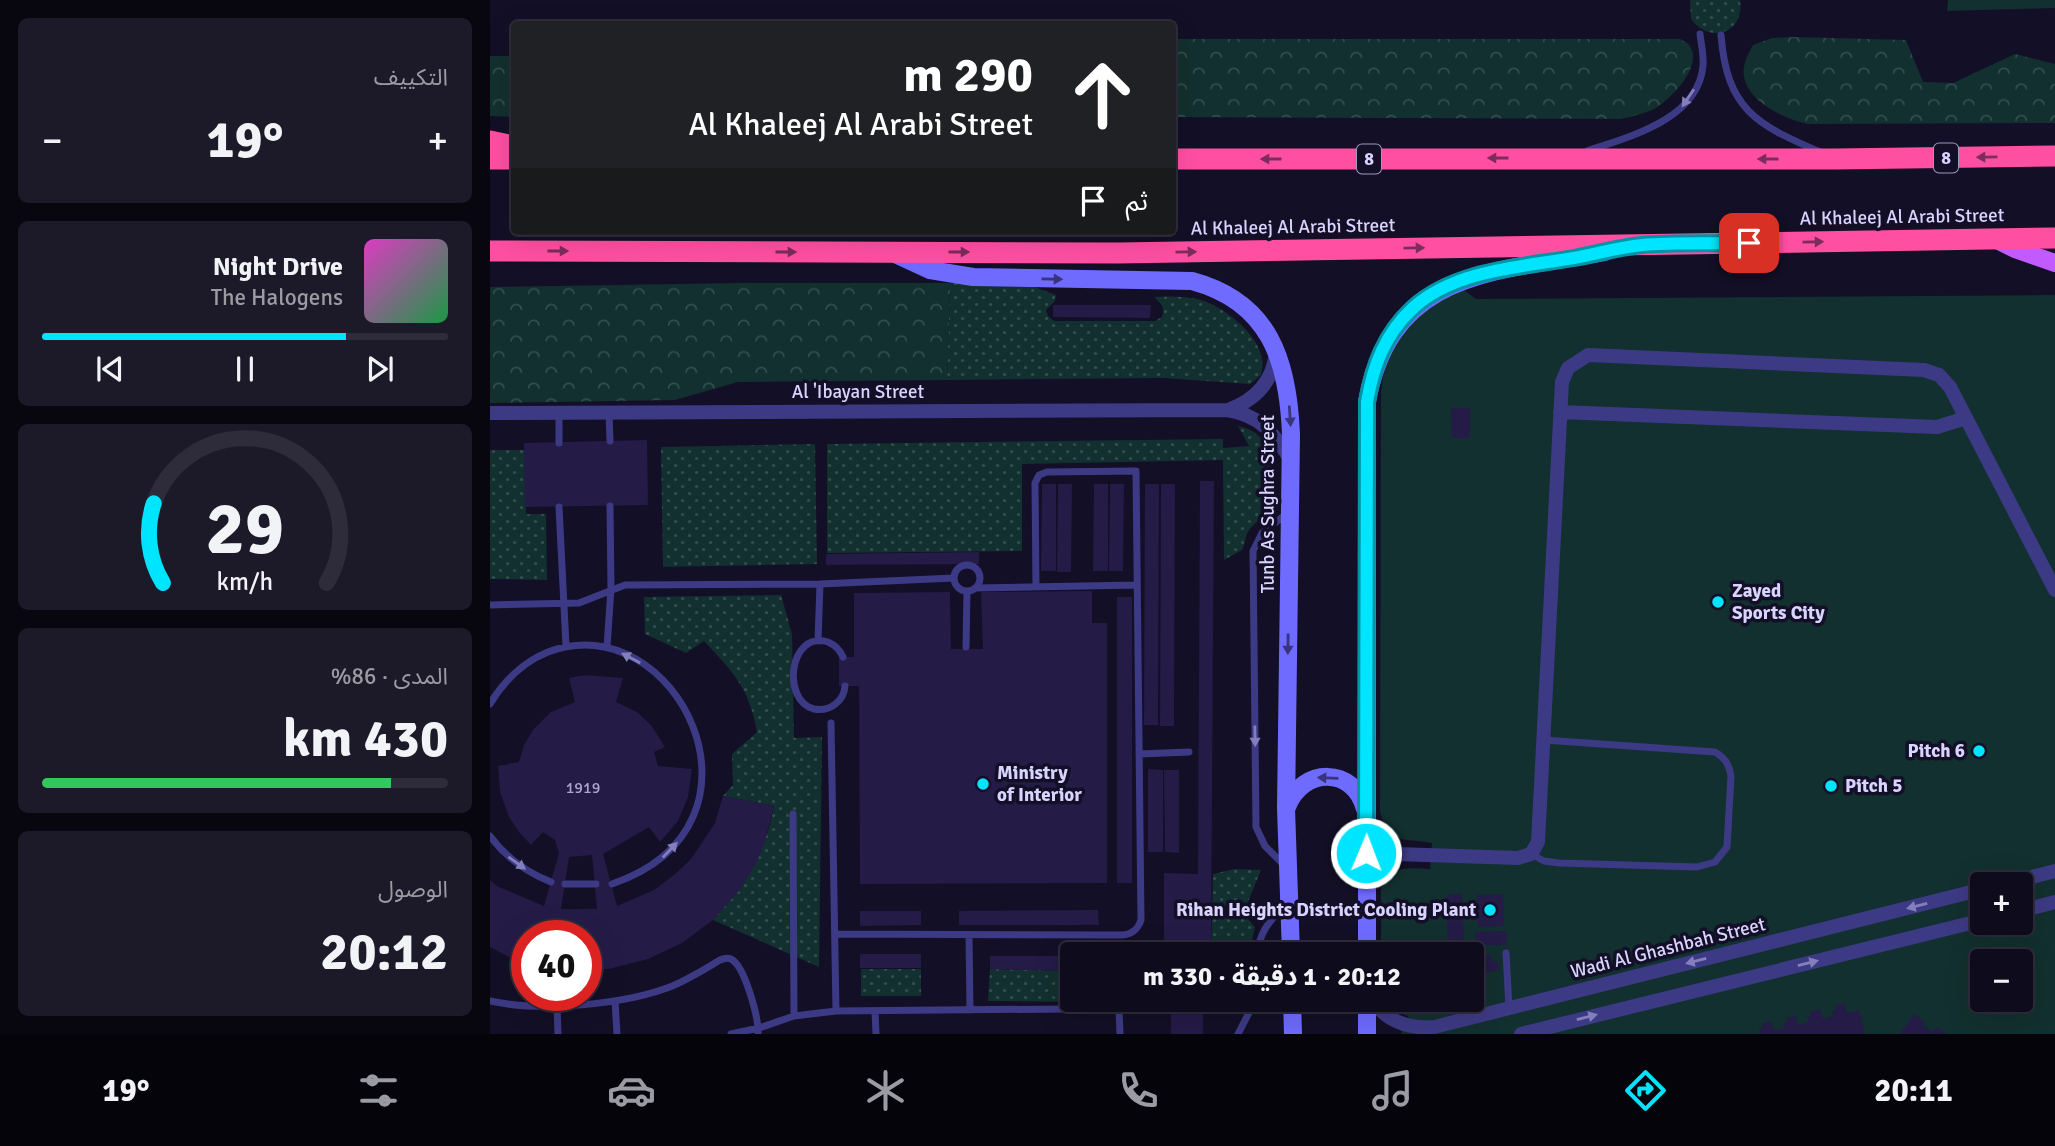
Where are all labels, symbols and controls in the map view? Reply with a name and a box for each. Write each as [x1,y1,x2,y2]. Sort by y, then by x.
text: 290 m [903,45,1033,105]
icon: ahead [1057,49,1148,140]
text: التكييف [374,63,448,92]
one-way arrow [1681,89,1695,107]
text: Al Khaleej Al Arabi Street [689,105,1033,144]
text: 19° [207,108,283,172]
text: − [42,117,63,164]
text: + [427,117,448,164]
road number: 8 [1357,144,1381,174]
road number: 8 [1934,144,1958,173]
one-way arrow [1976,151,1998,163]
one-way arrow [1259,153,1281,165]
one-way arrow [1487,153,1509,164]
one-way arrow [1757,153,1779,165]
icon: arrive [1074,182,1112,220]
text: ثم [1126,186,1148,218]
street label: Al Khaleej Al Arabi Street [1800,203,2005,231]
street label: Al Khaleej Al Arabi Street [1191,213,1396,241]
pin [1719,213,1779,273]
icon: arrive [1730,224,1768,262]
one-way arrow [1802,236,1824,247]
one-way arrow [1403,243,1425,254]
one-way arrow [547,245,569,257]
one-way arrow [775,246,797,258]
one-way arrow [948,246,970,258]
one-way arrow [1176,246,1198,258]
text: Night Drive [213,251,343,283]
one-way arrow [1041,273,1063,285]
text: The Halogens [211,283,343,312]
icon: previous [91,350,129,388]
icon: pause [226,350,264,388]
icon: next [361,350,399,388]
street label: Al 'Ibayan Street [792,380,925,404]
one-way arrow [1285,405,1296,427]
street label: Tunb As Sughra Street [1256,414,1280,593]
text: 29 [206,485,284,574]
text: km/h [217,566,273,597]
place label: Zayed Sports City [1732,579,1825,625]
marker: Zayed Sports City [1710,594,1726,610]
one-way arrow [1282,633,1294,655]
one-way arrow [621,653,641,665]
text: المدى · 86% [331,662,448,691]
text: 430 km [283,707,448,771]
one-way arrow [1249,725,1261,747]
place label: Pitch 6 [1907,739,1965,763]
marker: Pitch 6 [1971,743,1987,759]
place label: Ministry of Interior [997,761,1082,807]
one-way arrow [1317,773,1339,784]
place label: Pitch 5 [1845,774,1903,798]
marker: Ministry of Interior [975,776,991,792]
house number: 1919 [566,778,600,798]
marker: Pitch 5 [1823,778,1839,794]
position arrow [1329,816,1403,890]
one-way arrow [661,842,677,859]
one-way arrow [508,856,526,870]
map controls [1970,872,2033,1012]
button: + [1970,872,2033,935]
text: الوصول [378,875,448,904]
place label: Rihan Heights District Cooling Plant [1176,898,1476,922]
one-way arrow [1905,901,1927,912]
marker: Rihan Heights District Cooling Plant [1482,902,1498,918]
street label: Wadi Al Ghashbah Street [1568,912,1768,984]
text: 20:12 [320,920,448,984]
speed limit sign: 40 [511,920,602,1011]
button: − [1970,949,2033,1012]
one-way arrow [1685,956,1707,967]
one-way arrow [1797,957,1819,968]
text: 20:12 · 1 دقيقة · 330 m [1143,961,1401,993]
one-way arrow [1576,1011,1598,1022]
icon: filters [354,1066,403,1115]
icon: car [607,1066,656,1115]
icon: climate [861,1066,910,1115]
icon: phone [1114,1066,1163,1115]
icon: music [1368,1066,1417,1115]
icon: directions [1621,1066,1670,1115]
text: 19° [102,1071,150,1110]
text: 20:11 [1874,1071,1953,1110]

